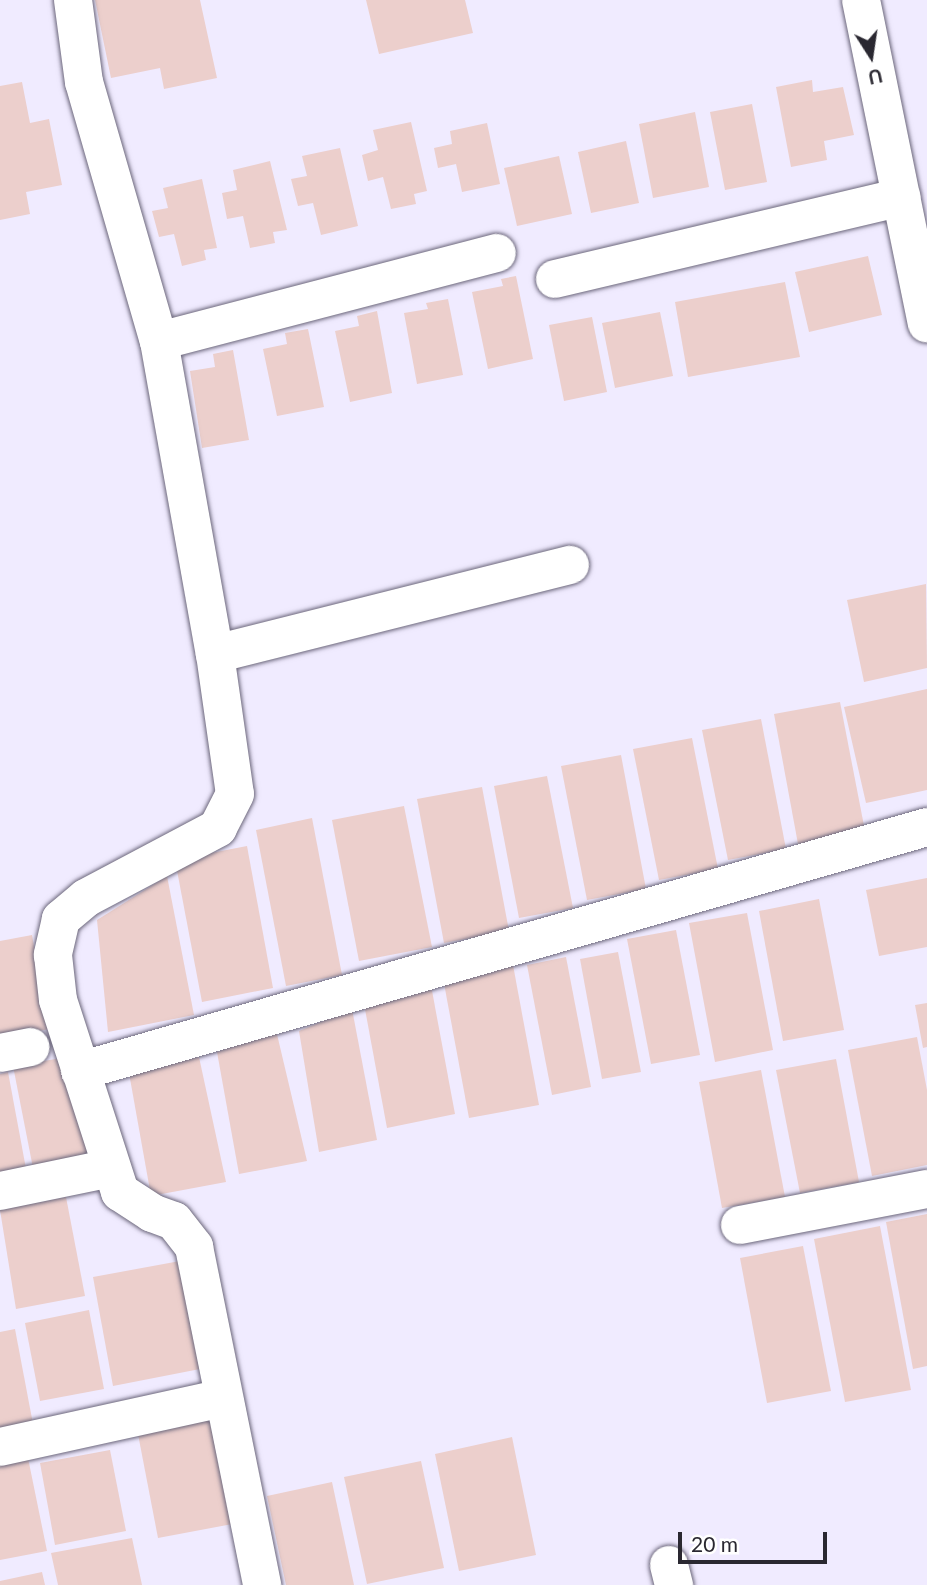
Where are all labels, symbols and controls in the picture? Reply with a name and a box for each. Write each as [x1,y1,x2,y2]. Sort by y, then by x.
north arrow [836,21,906,91]
text: U [866,64,885,90]
scale bar [682,1518,831,1562]
text: 20 m [691,1531,738,1556]

